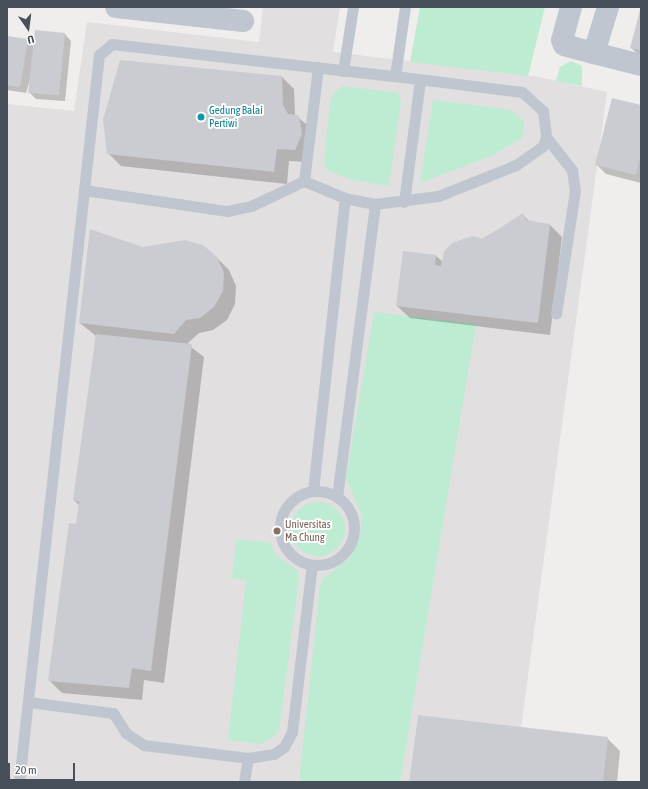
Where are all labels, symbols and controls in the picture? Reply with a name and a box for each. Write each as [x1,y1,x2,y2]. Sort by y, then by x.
north arrow [8,8,48,48]
text: U [26,33,36,46]
place label: Gedung Balai Pertiwi [209,104,263,130]
marker: Gedung Balai Pertiwi [196,112,206,122]
place label: Universitas Ma Chung [285,518,331,544]
marker: Universitas Ma Chung [272,526,282,536]
scale bar [10,755,77,781]
text: 20 m [15,763,37,777]

